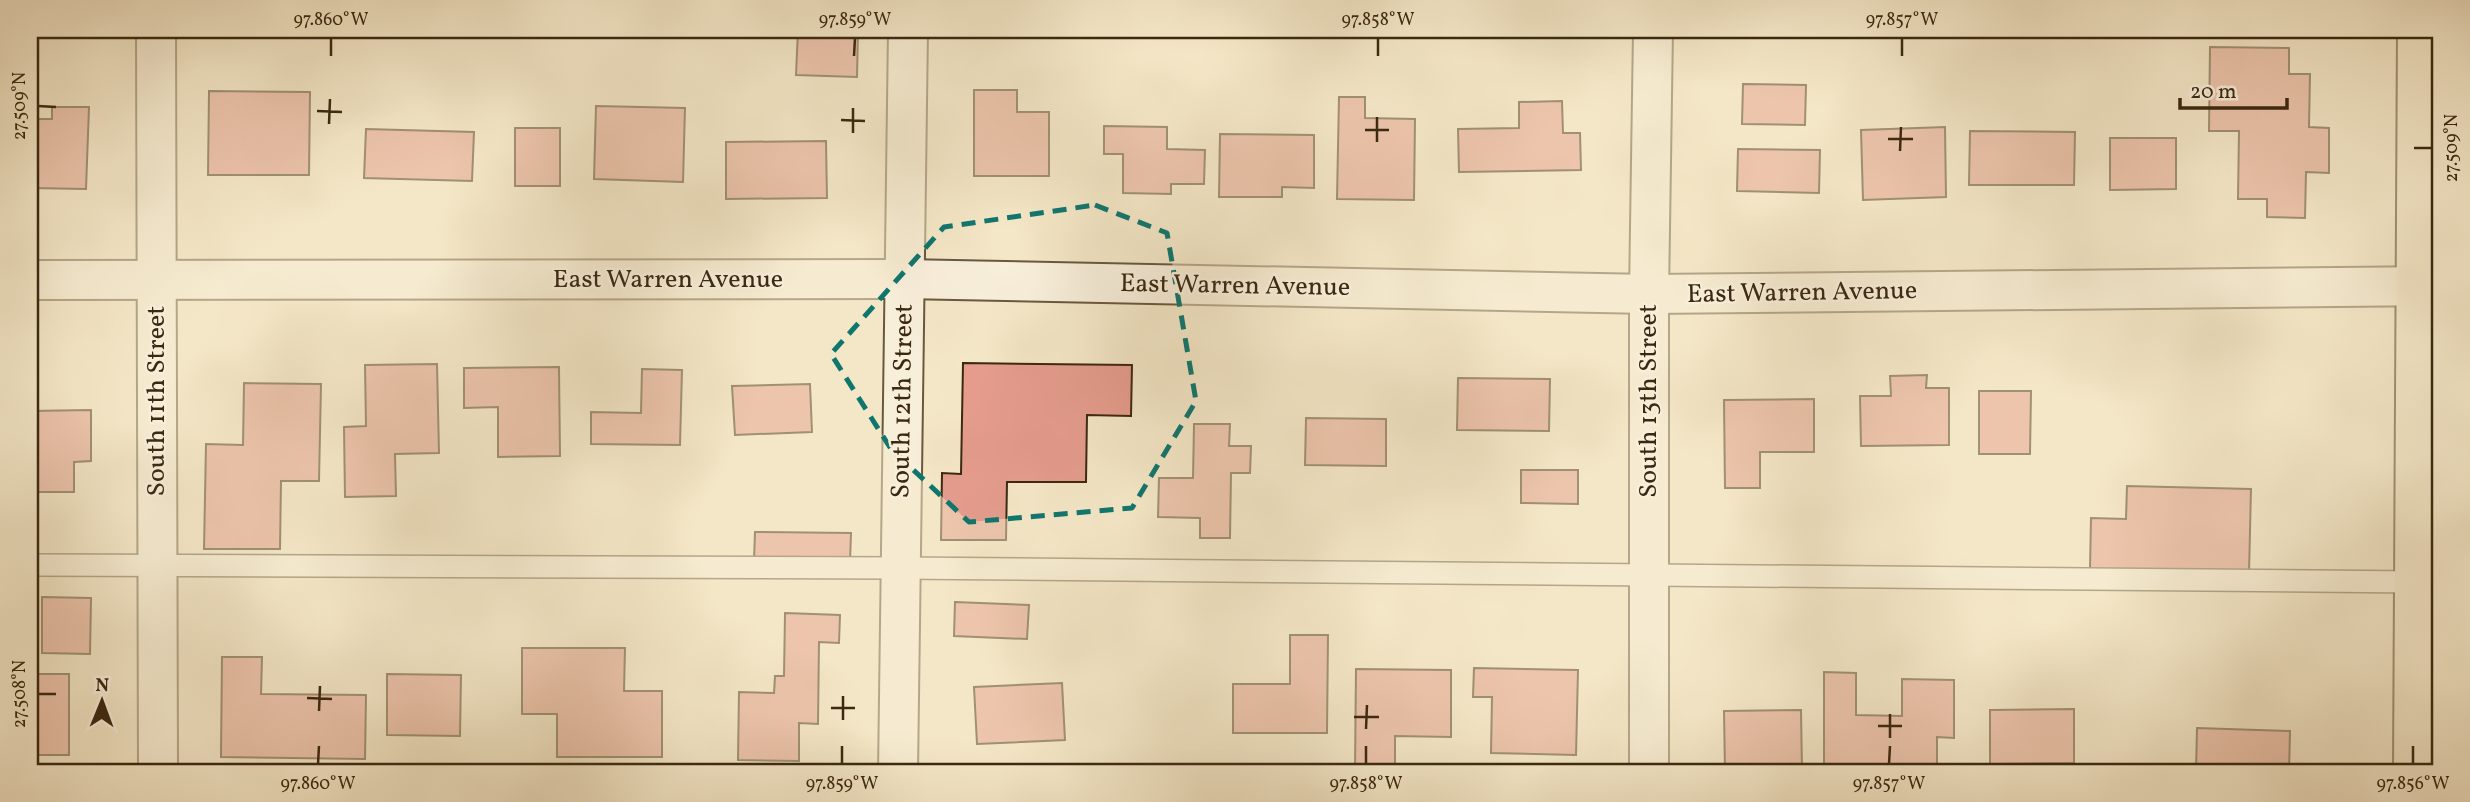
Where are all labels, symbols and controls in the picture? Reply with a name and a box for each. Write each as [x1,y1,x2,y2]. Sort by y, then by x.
text: 97.860°W [294,8,368,33]
text: 97.859°W [819,8,891,33]
text: 97.858°W [1342,8,1414,33]
text: 97.857°W [1866,8,1938,33]
scale bar [2180,66,2286,110]
text: 27.509°N [8,72,33,140]
text: 20 m [2190,78,2236,107]
text: 27.509°N [2440,114,2465,182]
street label: East Warren Avenue [553,262,783,298]
street label: East Warren Avenue [1120,266,1350,306]
street label: East Warren Avenue [1687,273,1917,313]
street label: South 12th Street [883,303,923,499]
street label: South 13th Street [1631,304,1667,498]
street label: South 11th Street [139,306,175,496]
text: 27.508°N [8,660,33,728]
north arrow [66,666,136,736]
text: N [95,673,110,699]
text: 97.860°W [281,772,355,797]
text: 97.859°W [806,772,878,797]
text: 97.858°W [1330,772,1402,797]
text: 97.857°W [1853,772,1925,797]
text: 97.856°W [2377,772,2449,797]

